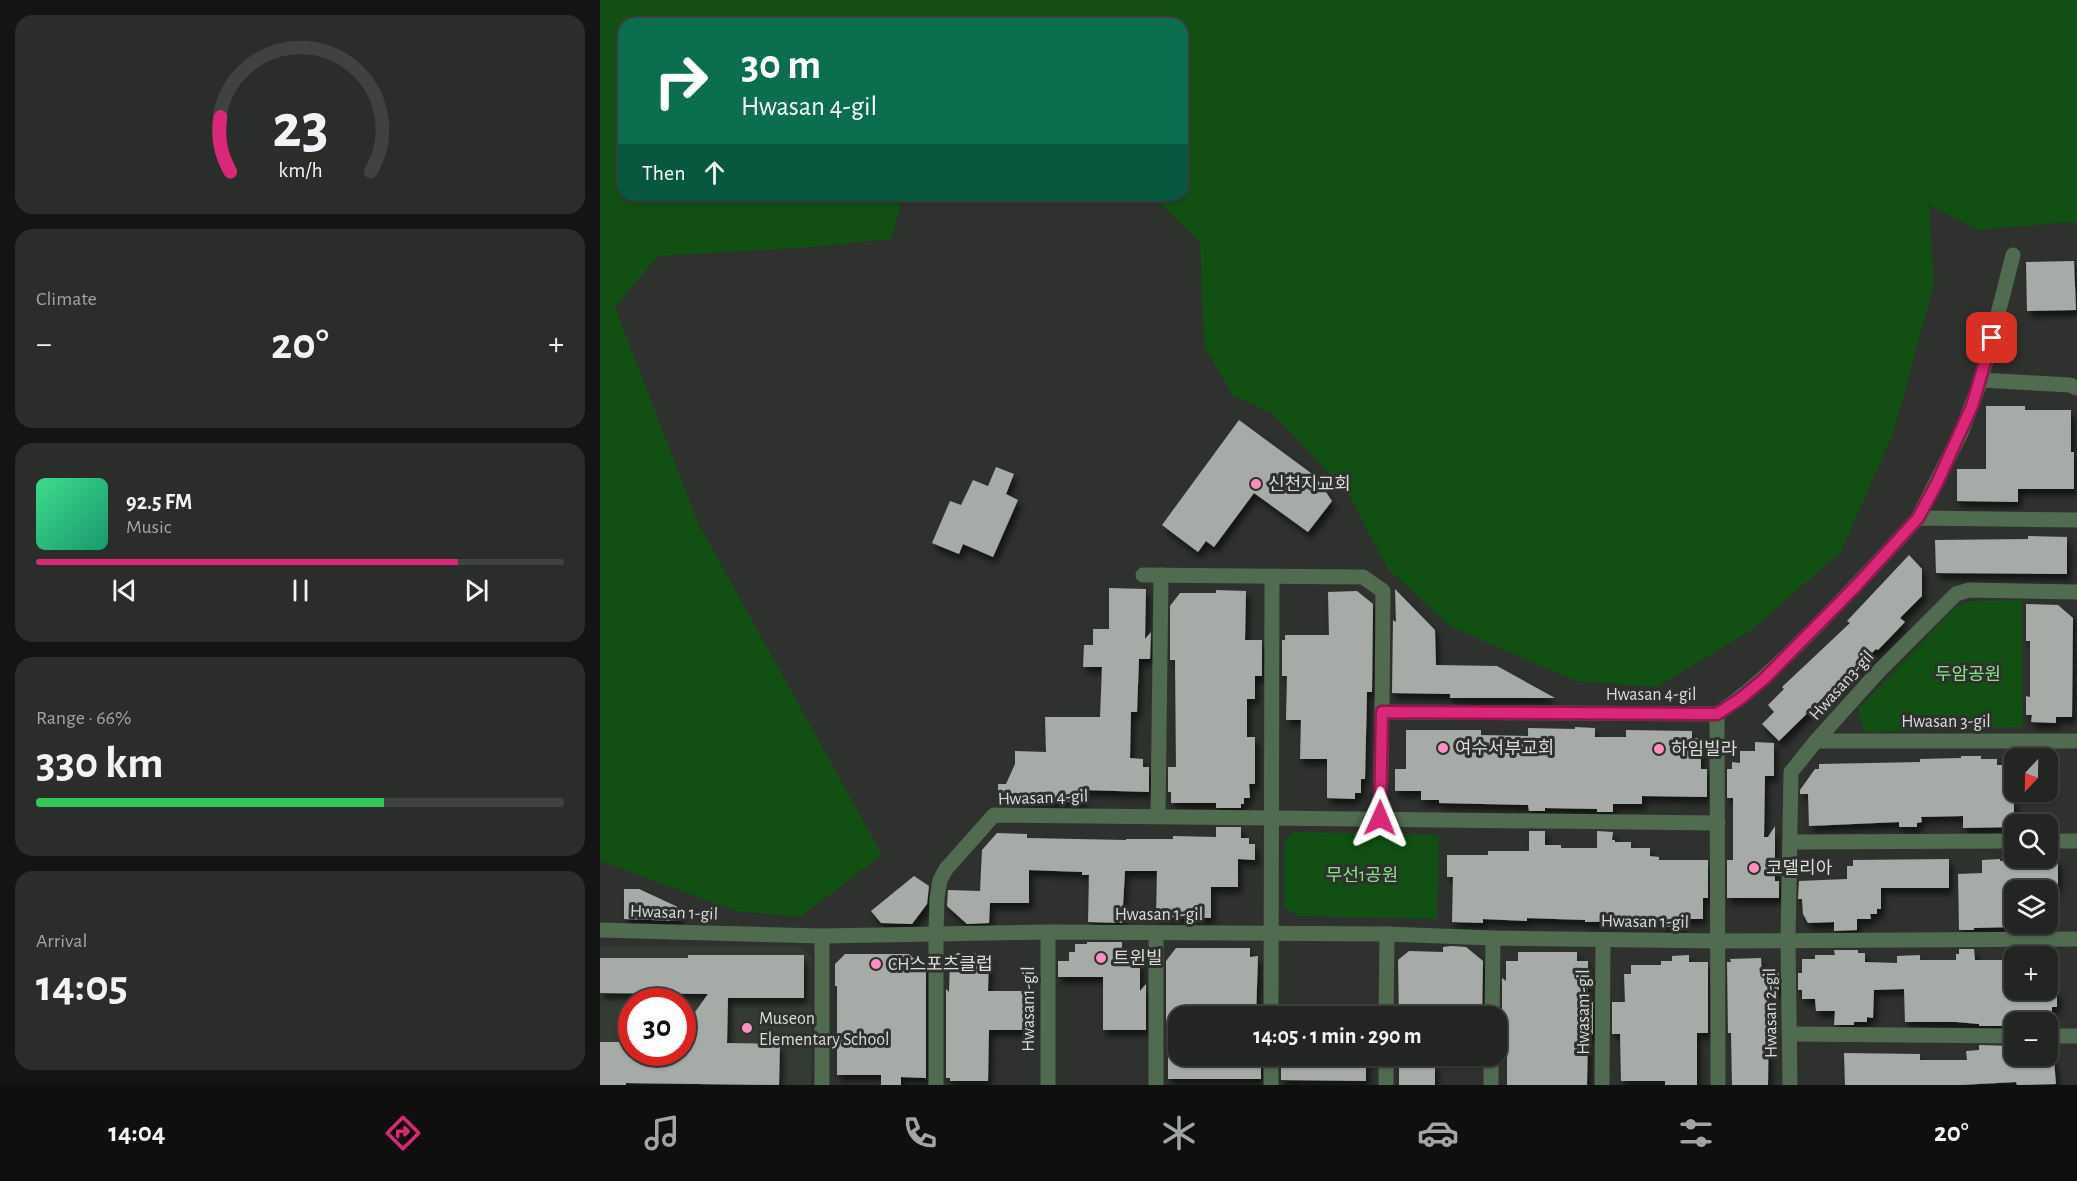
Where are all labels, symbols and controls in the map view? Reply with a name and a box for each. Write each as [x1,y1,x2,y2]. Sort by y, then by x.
icon: right [642,42,720,120]
text: 30 m [741,44,821,86]
text: Hwasan 4-gil [741,93,877,120]
text: 23 [272,96,328,158]
icon: ahead [698,156,731,189]
text: km/h [278,160,322,181]
text: Then [642,162,686,184]
text: Climate [36,289,97,309]
pin [1966,312,2017,363]
icon: arrive [1975,321,2008,354]
text: 20° [271,322,329,367]
text: − [36,328,52,361]
text: + [548,328,564,361]
place label: 신천지교회 [1268,474,1351,494]
marker: 신천지교회 [1249,477,1263,491]
text: 92.5 FM [126,491,192,513]
text: Music [126,517,172,537]
icon: previous [108,574,141,607]
icon: pause [284,574,317,607]
icon: next [460,574,493,607]
street label: Hwasan3-gil [1806,648,1877,724]
park label: 두암공원 [1935,665,2001,684]
street label: Hwasan 4-gil [1606,686,1696,704]
text: Range · 66% [36,708,131,728]
street label: Hwasan 3-gil [1901,713,1991,731]
place label: 여수서부교회 [1455,738,1554,758]
place label: 하임빌라 [1671,740,1738,759]
text: 330 km [36,741,164,786]
marker: 여수서부교회 [1436,741,1450,755]
marker: 하임빌라 [1652,742,1666,756]
north arrow [2004,748,2058,802]
map controls [2004,748,2058,1066]
position arrow [1348,786,1412,850]
street label: Hwasan 4-gil [997,787,1089,809]
button: search [2004,814,2058,868]
place label: 코델리아 [1766,858,1833,878]
marker: 코델리아 [1747,861,1761,875]
park label: 무선1공원 [1326,866,1398,885]
button: layers [2004,880,2058,934]
street label: Hwasan 1-gil [630,902,718,924]
street label: Hwasan 1-gil [1115,906,1203,924]
street label: Hwasan 1-gil [1601,912,1689,932]
text: Arrival [36,931,87,951]
button: + [2004,946,2058,1000]
place label: 트윈빌 [1113,949,1163,968]
marker: 트윈빌 [1094,951,1108,965]
place label: CH스포츠클럽 [888,955,992,974]
marker: CH스포츠클럽 [869,957,883,971]
text: 14:05 [36,964,128,1009]
street label: Hwasan1-gil [1020,966,1038,1052]
street label: Hwasan 2-gil [1761,968,1781,1058]
street label: Hwasan1-gil [1575,969,1593,1055]
speed limit sign: 30 [618,988,696,1066]
place label: Museon Elementary School [759,1010,890,1049]
button: − [2004,1012,2058,1066]
marker: Museon Elementary School [740,1021,754,1035]
text: 14:05 · 1 min · 290 m [1253,1025,1422,1047]
icon: directions [382,1112,424,1154]
icon: music [641,1112,683,1154]
icon: phone [899,1112,941,1154]
icon: climate [1158,1112,1200,1154]
icon: car [1417,1112,1459,1154]
icon: filters [1675,1112,1717,1154]
text: 14:04 [108,1119,165,1146]
text: 20° [1934,1119,1969,1146]

